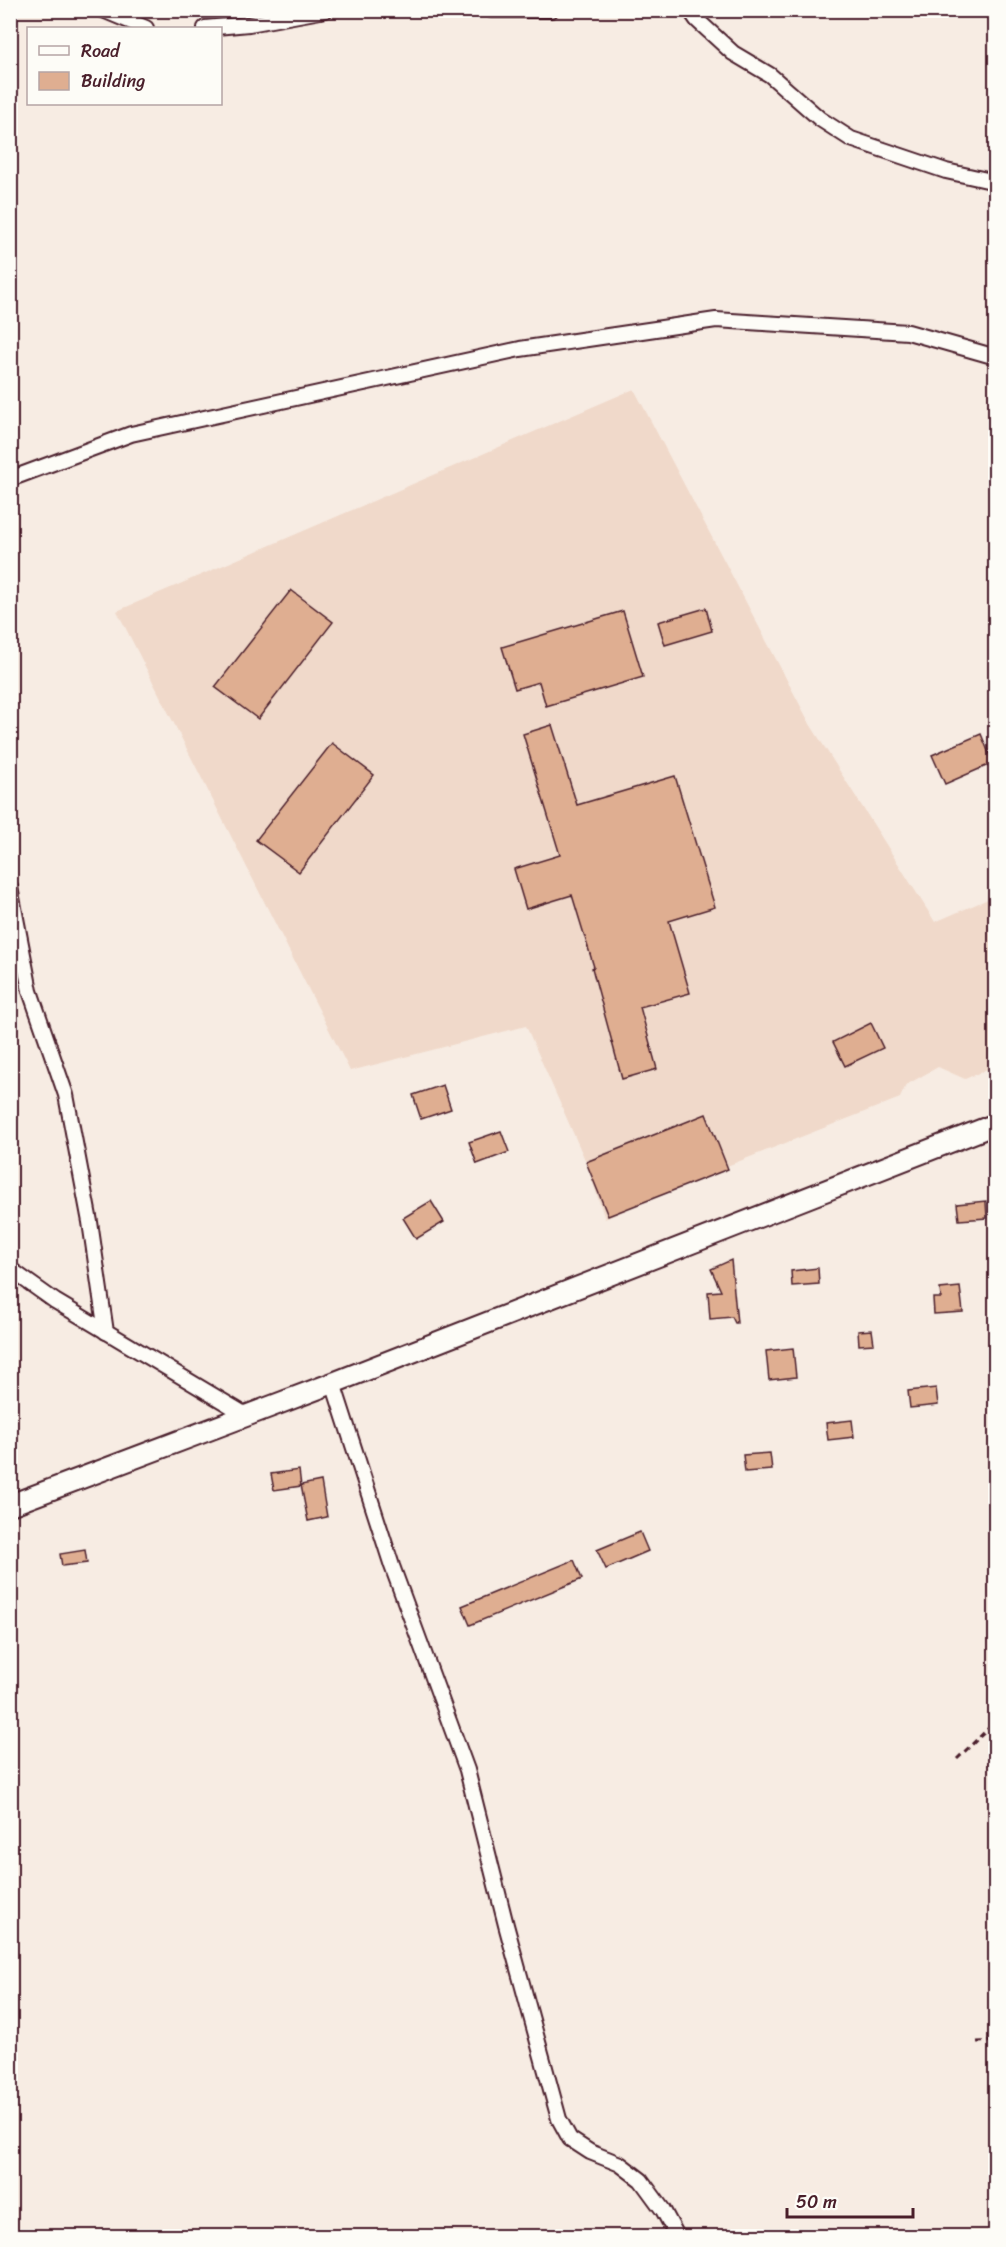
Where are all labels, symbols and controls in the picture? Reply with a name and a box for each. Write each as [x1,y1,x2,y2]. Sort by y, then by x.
legend [27,27,222,105]
text: Road [81,35,121,67]
text: Building [81,65,145,97]
scale bar [787,2181,913,2219]
text: 50 m [796,2186,837,2218]

